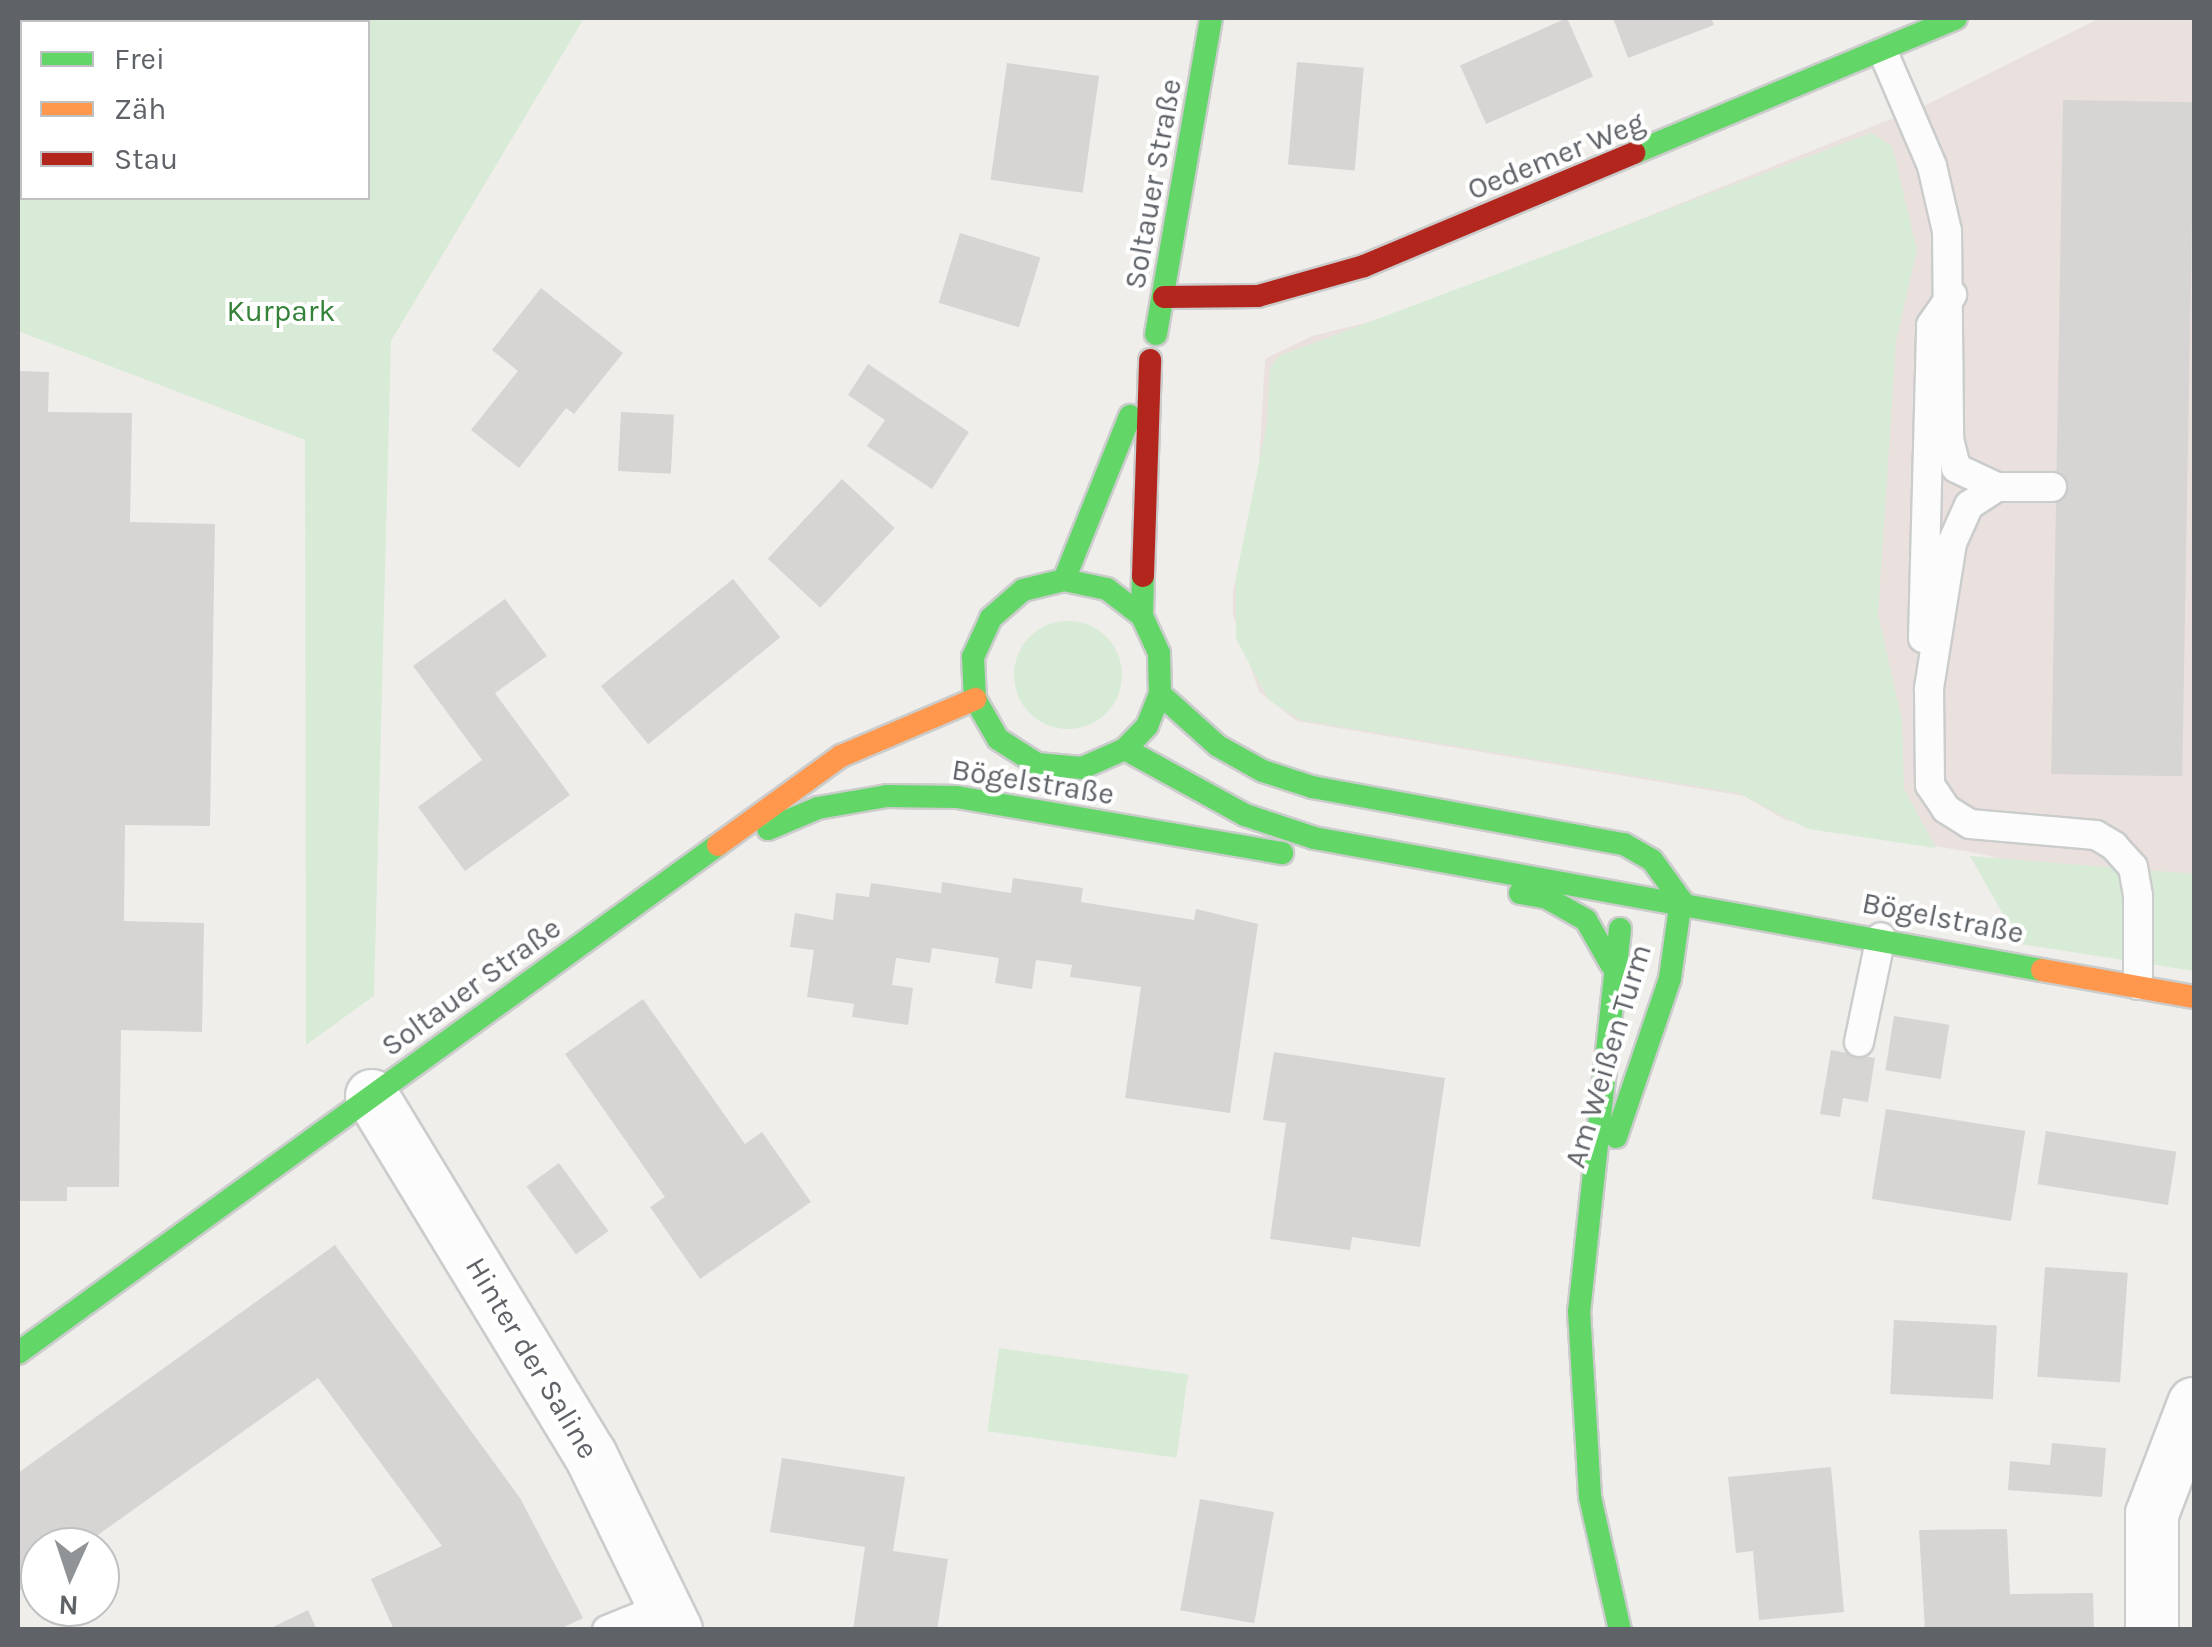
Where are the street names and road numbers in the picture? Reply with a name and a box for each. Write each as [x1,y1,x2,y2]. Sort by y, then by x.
street label: Soltauer Straße [1117,76,1189,292]
street label: Oedemer Weg [1462,104,1650,208]
street label: Bögelstraße [949,751,1117,813]
street label: Bögelstraße [1859,885,2027,951]
street label: Soltauer Straße [374,910,568,1064]
street label: Am Weißen Turm [1557,940,1659,1172]
street label: Hinter der Saline [458,1251,606,1465]

